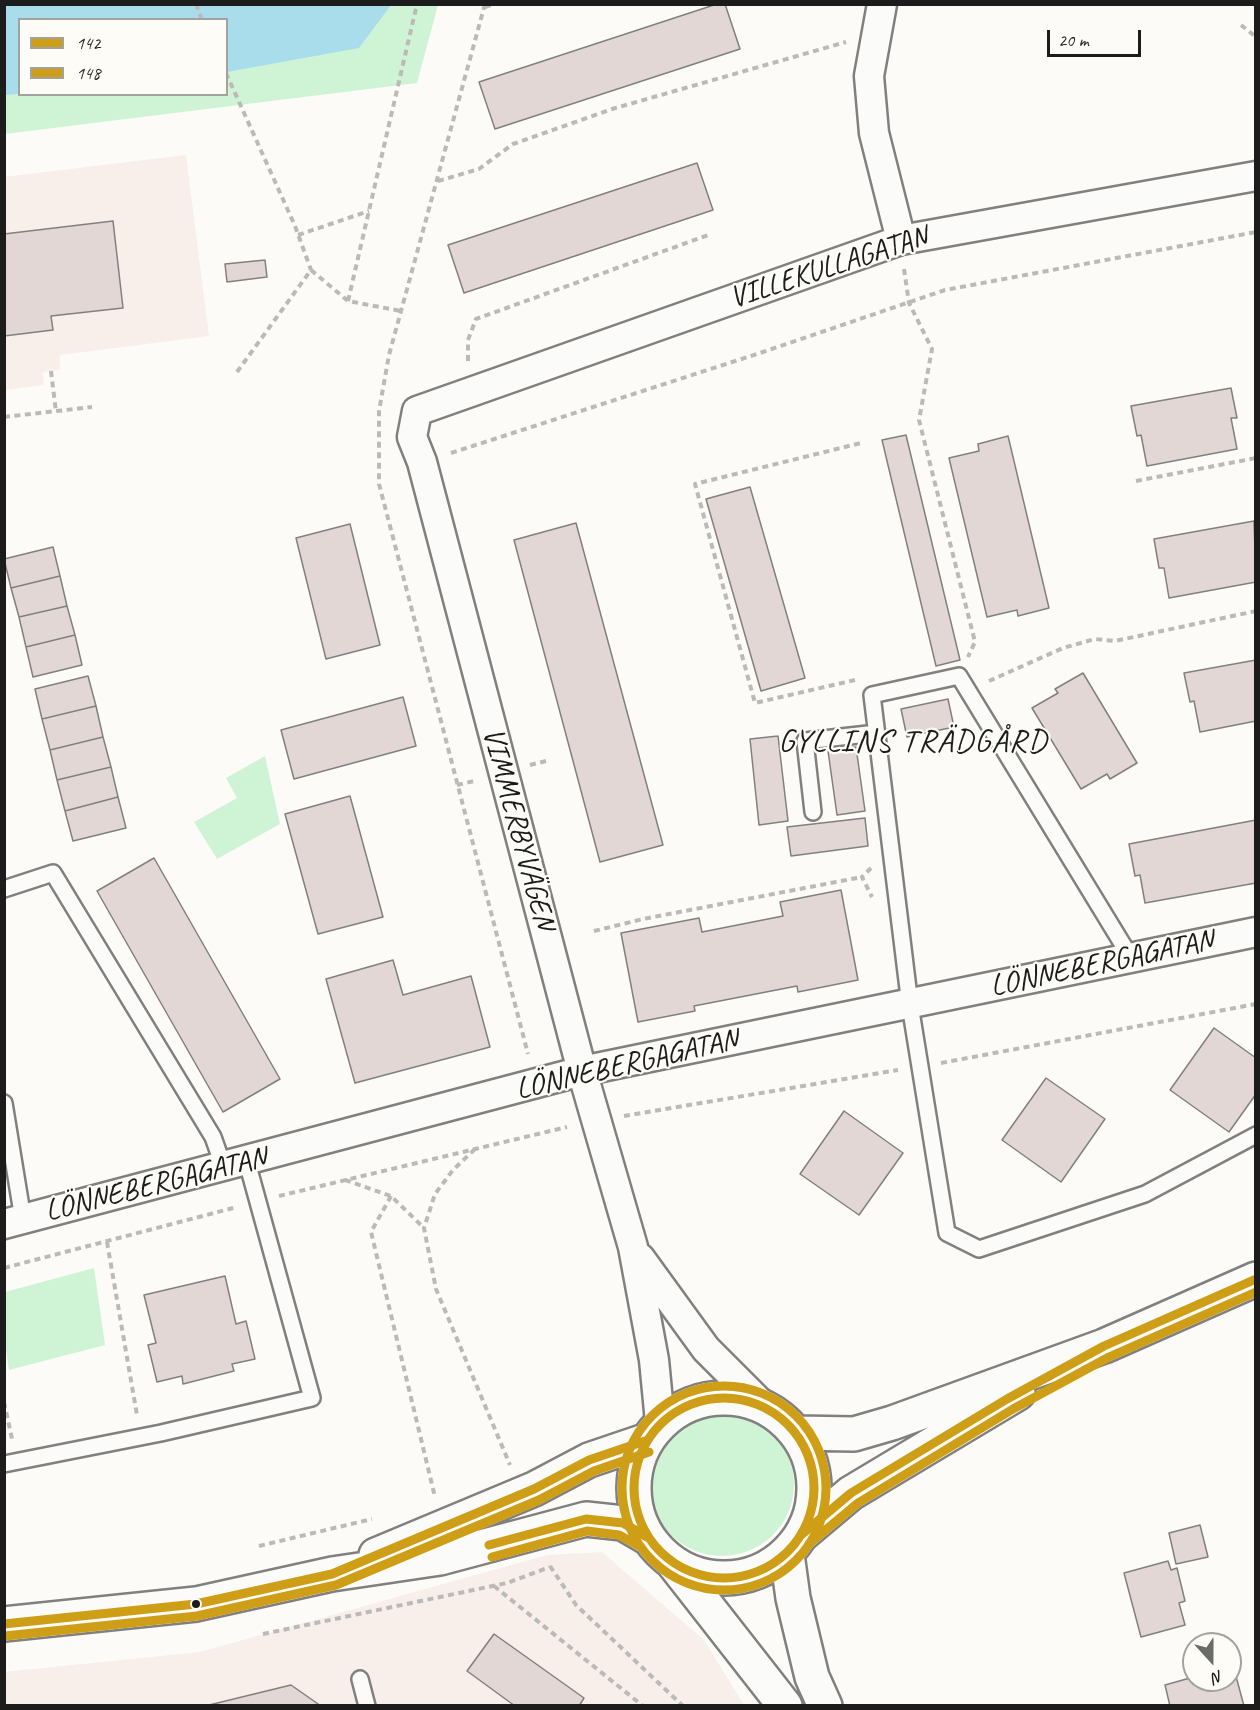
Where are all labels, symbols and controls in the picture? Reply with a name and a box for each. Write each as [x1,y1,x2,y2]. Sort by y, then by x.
legend [18,18,228,96]
scale bar [1050,18,1144,56]
text: 20 m [1058,29,1089,51]
text: 142 [76,32,100,54]
text: 148 [76,62,100,84]
street label: VILLEKULLAGATAN [725,219,933,317]
street label: VIMMERBYVÄGEN [474,724,562,934]
district label: GYLLINS TRÄDGÅRD [779,724,1047,762]
street label: LÖNNEBERGAGATAN [987,923,1217,1005]
street label: LÖNNEBERGAGATAN [512,1022,742,1108]
street label: LÖNNEBERGAGATAN [41,1140,271,1230]
unlabelled marker [190,1598,202,1610]
north arrow [1182,1632,1242,1692]
text: N [1210,1666,1226,1688]

